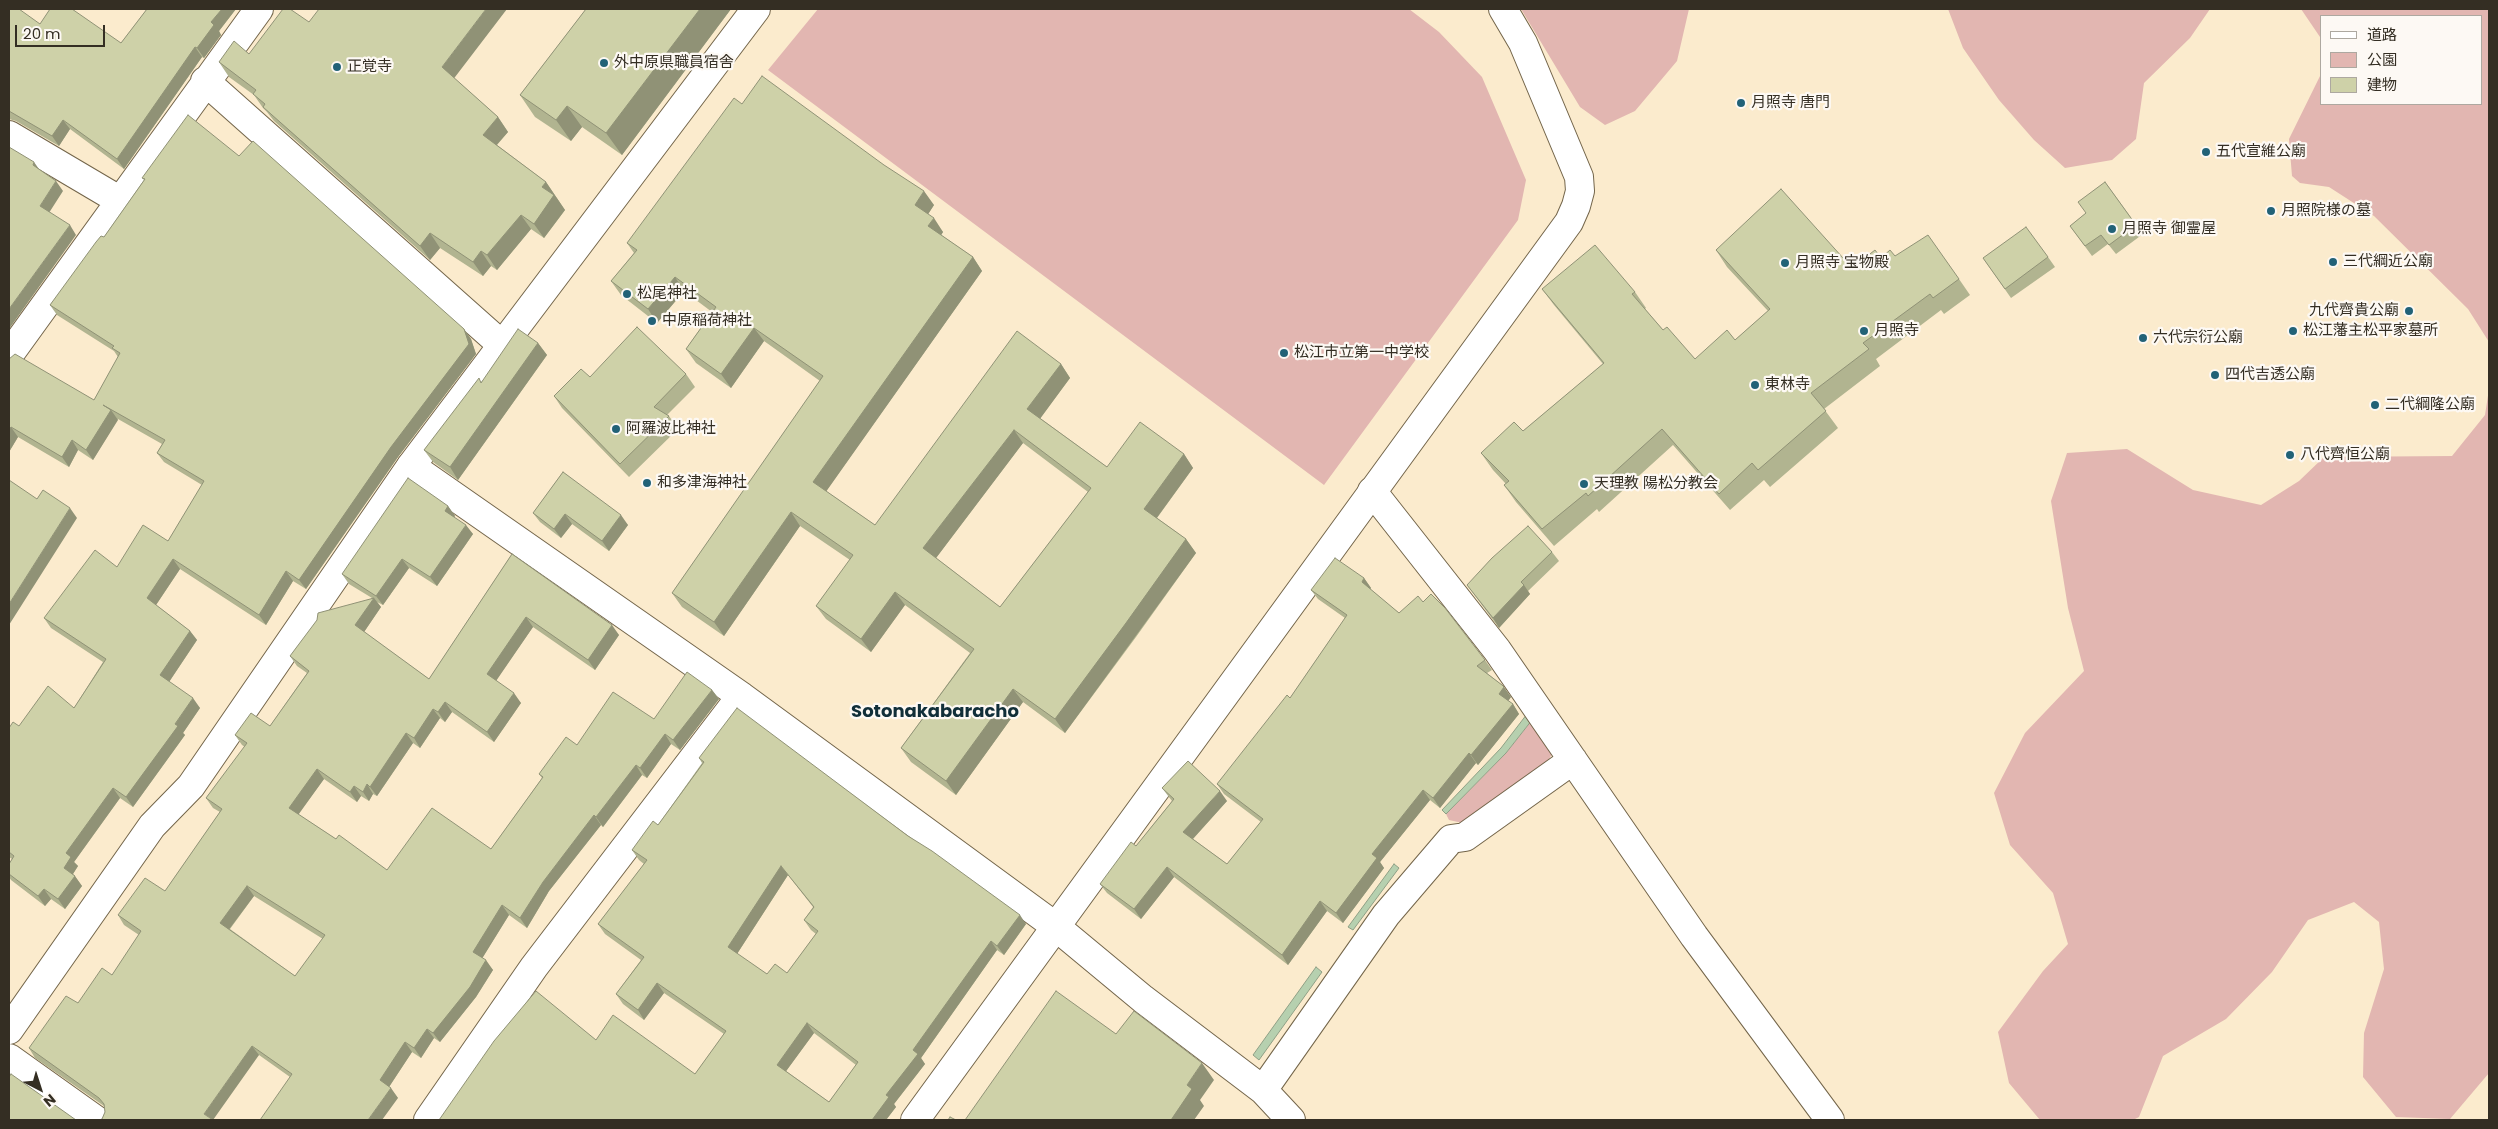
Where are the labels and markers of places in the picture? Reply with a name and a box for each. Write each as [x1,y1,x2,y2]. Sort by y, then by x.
place label: 外中原県職員宿舎 [614,54,734,72]
marker: 外中原県職員宿舎 [598,57,610,69]
place label: 正覚寺 [347,58,392,76]
marker: 正覚寺 [331,61,343,73]
place label: 月照寺 唐門 [1751,94,1830,112]
marker: 月照寺 唐門 [1735,97,1747,109]
place label: 五代宣維公廟 [2216,143,2306,161]
marker: 五代宣維公廟 [2200,146,2212,158]
place label: 月照院様の墓 [2281,202,2371,220]
marker: 月照院様の墓 [2265,205,2277,217]
place label: 月照寺 御霊屋 [2122,220,2216,238]
marker: 月照寺 御霊屋 [2106,223,2118,235]
place label: 三代綱近公廟 [2343,253,2433,271]
place label: 月照寺 宝物殿 [1795,254,1889,272]
marker: 三代綱近公廟 [2327,256,2339,268]
marker: 月照寺 宝物殿 [1779,257,1791,269]
place label: 松尾神社 [637,285,697,303]
marker: 松尾神社 [621,288,633,300]
place label: 九代齊貴公廟 [2309,302,2399,320]
marker: 九代齊貴公廟 [2403,305,2415,317]
place label: 中原稲荷神社 [662,312,752,330]
marker: 中原稲荷神社 [646,315,658,327]
place label: 月照寺 [1874,322,1919,340]
place label: 松江藩主松平家墓所 [2303,322,2438,340]
marker: 月照寺 [1858,325,1870,337]
marker: 松江藩主松平家墓所 [2287,325,2299,337]
place label: 六代宗衍公廟 [2153,329,2243,347]
marker: 六代宗衍公廟 [2137,332,2149,344]
place label: 松江市立第一中学校 [1294,344,1429,362]
marker: 松江市立第一中学校 [1278,347,1290,359]
place label: 四代吉透公廟 [2225,366,2315,384]
marker: 四代吉透公廟 [2209,369,2221,381]
place label: 東林寺 [1765,376,1810,394]
marker: 東林寺 [1749,379,1761,391]
place label: 二代綱隆公廟 [2385,396,2475,414]
marker: 二代綱隆公廟 [2369,399,2381,411]
place label: 阿羅波比神社 [626,420,716,438]
marker: 阿羅波比神社 [610,423,622,435]
place label: 八代齊恒公廟 [2300,446,2390,464]
marker: 八代齊恒公廟 [2284,449,2296,461]
place label: 和多津海神社 [657,474,747,492]
place label: 天理教 陽松分教会 [1594,475,1718,493]
marker: 和多津海神社 [641,477,653,489]
marker: 天理教 陽松分教会 [1578,478,1590,490]

